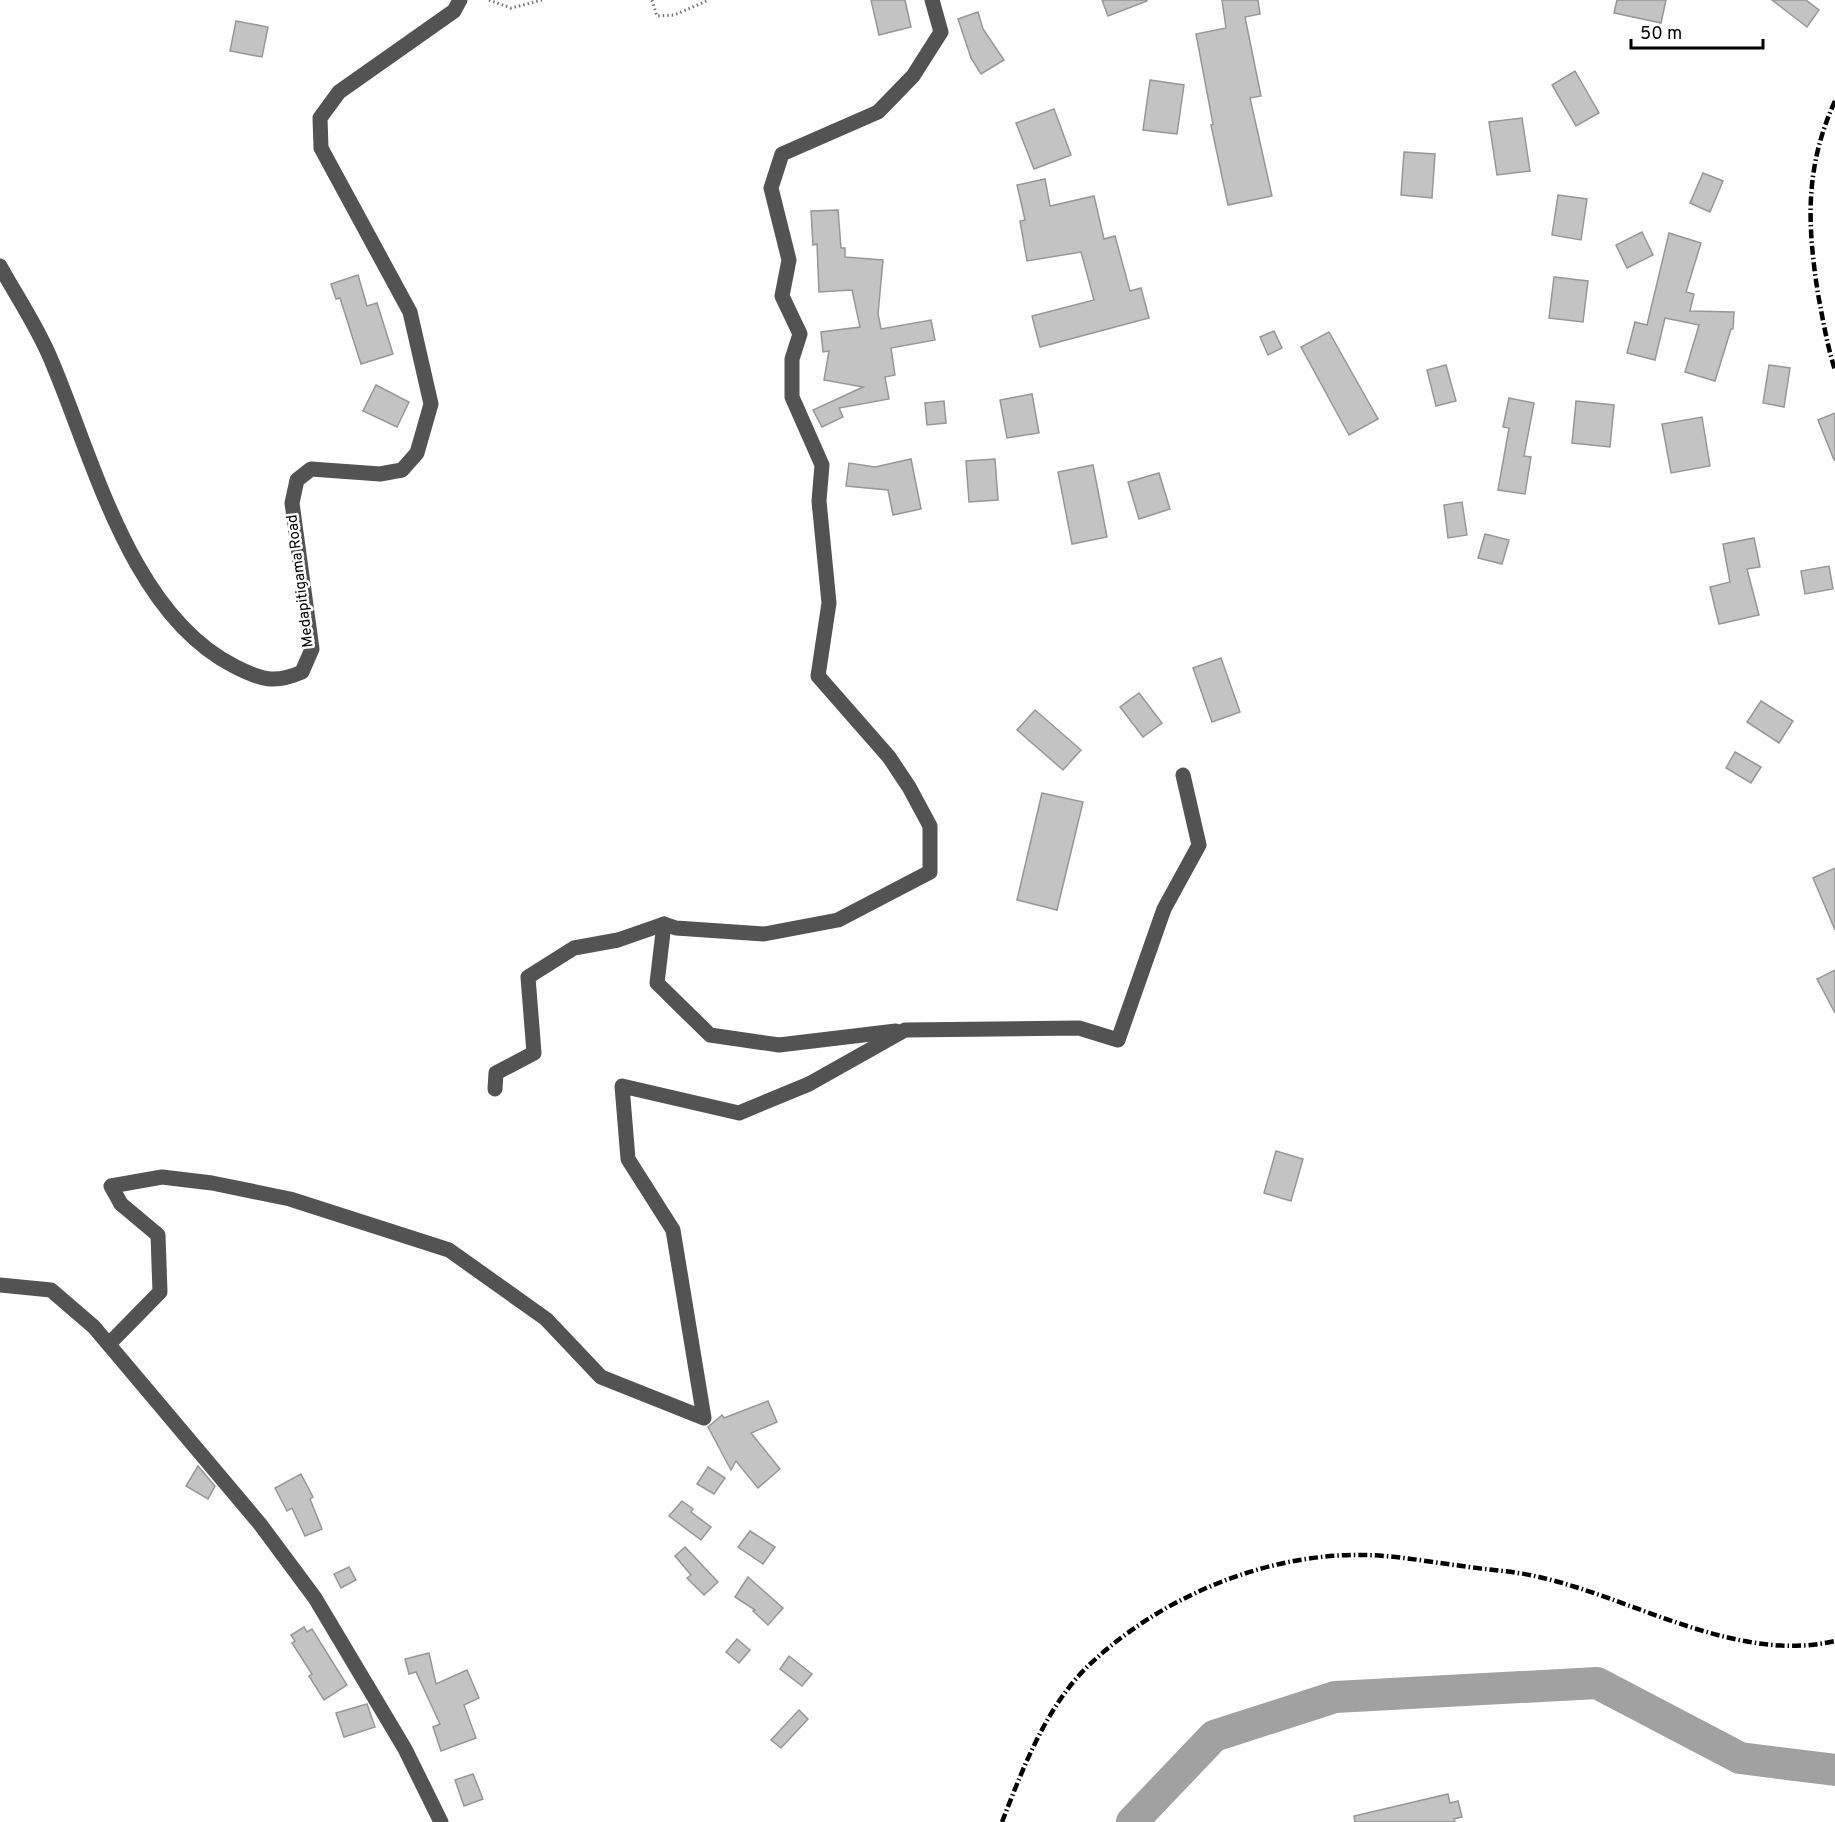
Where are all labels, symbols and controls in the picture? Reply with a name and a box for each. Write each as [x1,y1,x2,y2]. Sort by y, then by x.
scale bar [1631,12,1763,50]
text: 50 m [1640,23,1682,46]
street label: Medapitigama Road [283,513,319,649]

